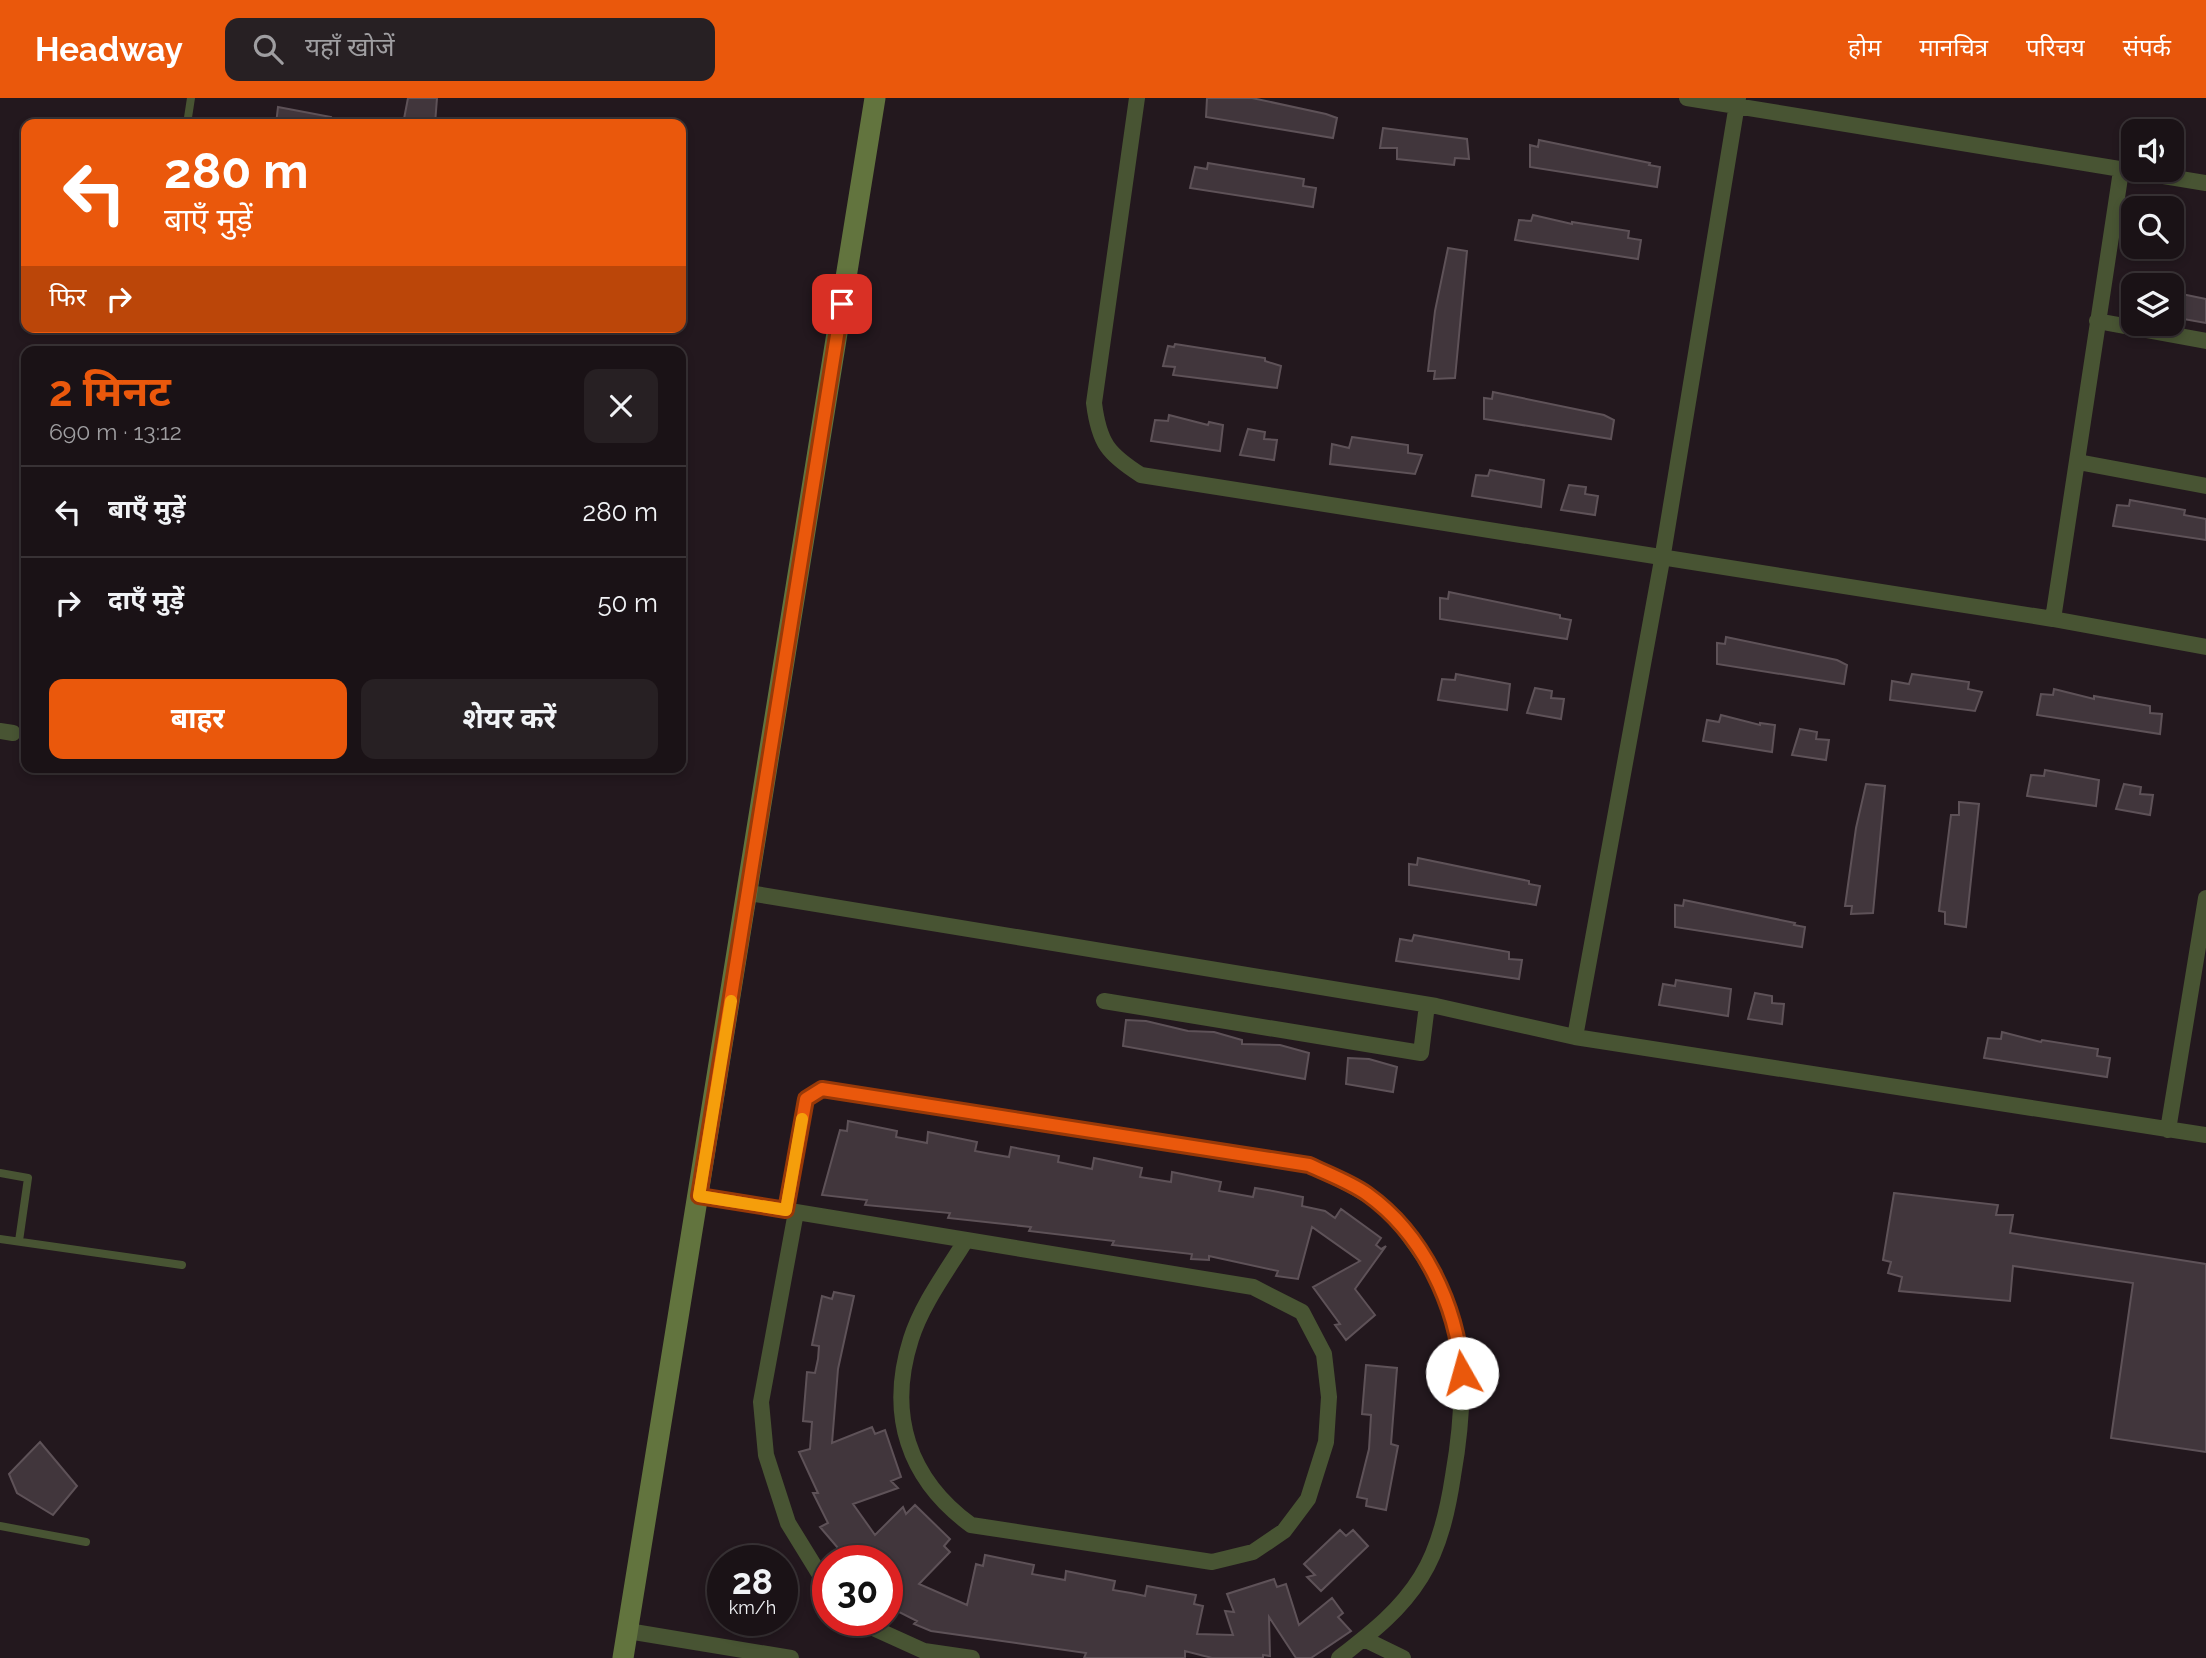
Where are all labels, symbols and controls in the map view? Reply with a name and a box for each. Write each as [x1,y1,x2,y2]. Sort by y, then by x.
search box [225,18,715,81]
text: Headway [35,30,183,69]
icon: search [249,30,287,68]
text: यहाँ खोजें [305,32,394,62]
text: होम [1848,33,1881,62]
text: मानचित्र [1919,33,1988,62]
text: परिचय [2026,33,2085,62]
text: संपर्क [2123,33,2171,62]
map controls [2121,119,2184,336]
button: sound [2121,119,2184,182]
text: 280 m [164,142,309,199]
icon: left [49,147,140,238]
button: search [2121,196,2184,259]
text: बाएँ मुड़ें [164,201,253,238]
button: layers [2121,273,2184,336]
pin [812,274,872,334]
icon: right [100,280,138,318]
text: फिर [49,282,86,312]
icon: arrive [823,285,861,323]
text: 2 मिनट [49,367,171,416]
button: close [584,369,658,443]
text: 690 m · 13:12 [49,418,182,445]
icon: left [49,493,87,531]
text: बाएँ मुड़ें [108,494,186,524]
text: 280 m [583,497,658,527]
icon: right [49,584,87,622]
text: दाएँ मुड़ें [108,585,184,615]
text: 50 m [597,588,658,618]
button: बाहर [49,679,347,759]
button: शेयर करें [361,679,658,759]
position arrow [1425,1336,1499,1410]
speed limit sign: 30 [812,1545,903,1636]
text: 28 [732,1561,773,1602]
text: km/h [729,1597,776,1618]

